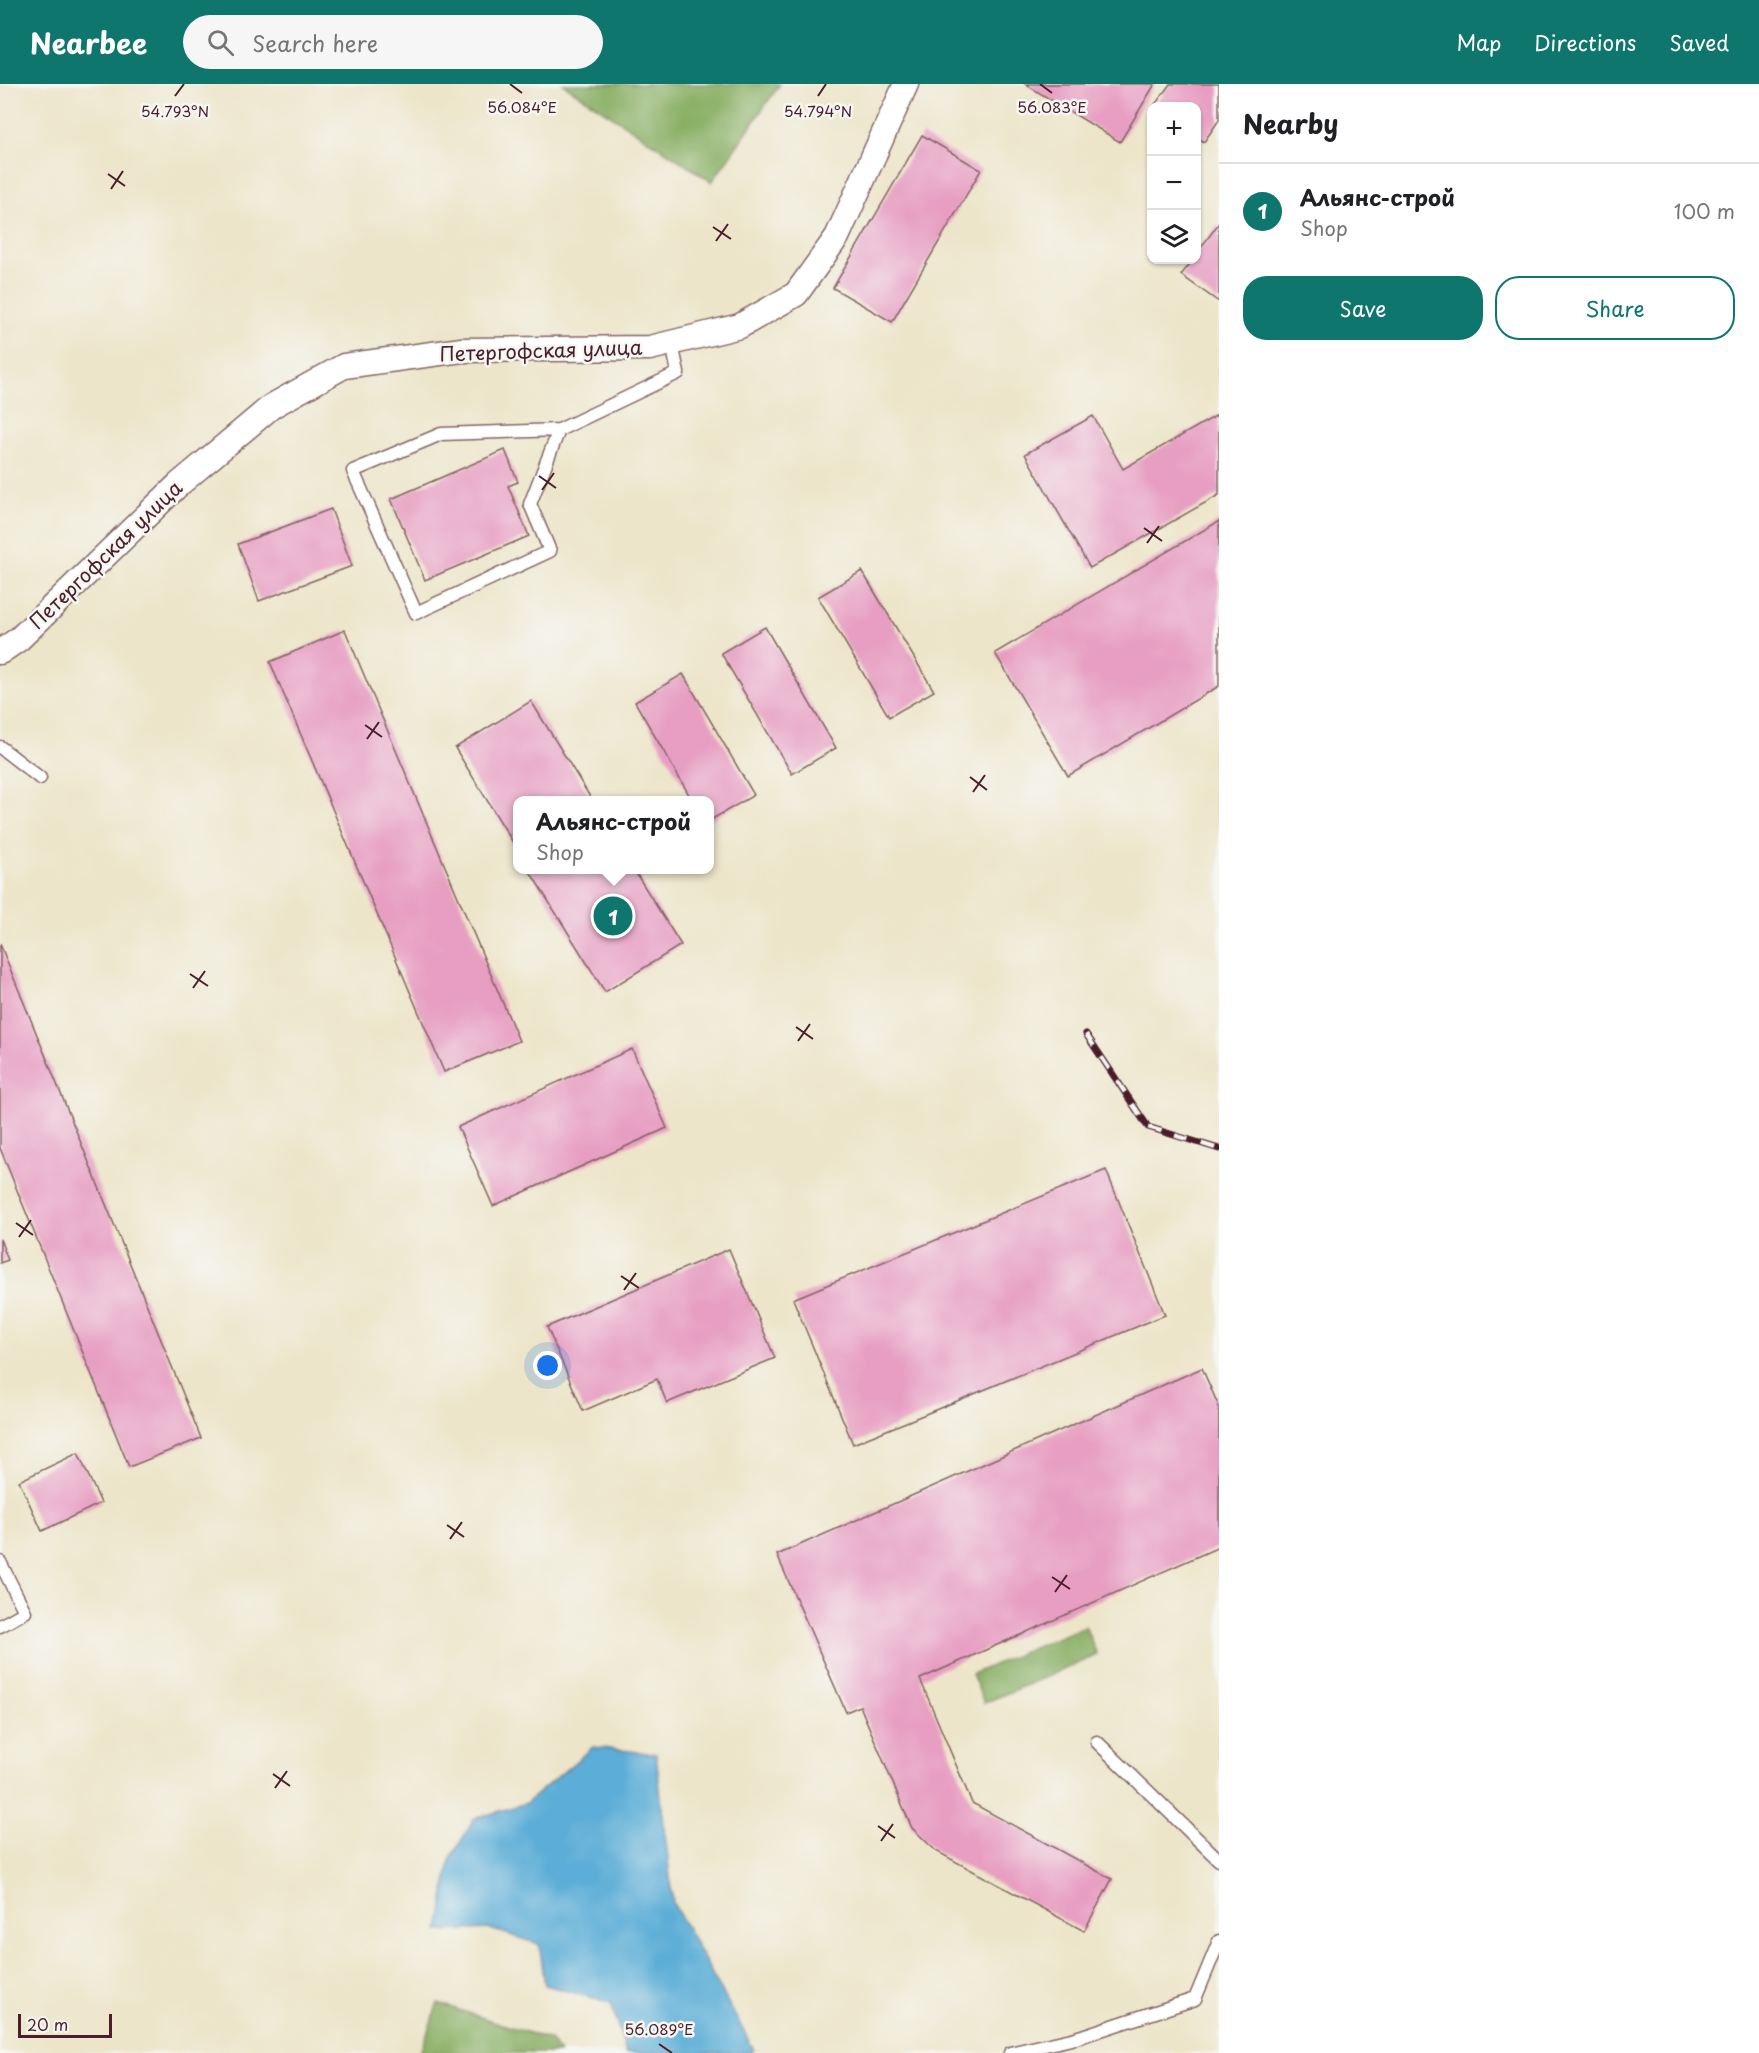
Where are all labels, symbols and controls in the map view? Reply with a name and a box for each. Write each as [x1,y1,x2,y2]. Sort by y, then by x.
search box [183,15,603,69]
text: Nearbee [30,21,147,64]
icon: search [204,26,237,59]
text: Search here [252,26,378,59]
text: Map [1456,26,1501,58]
text: Directions [1534,26,1636,58]
text: Saved [1669,26,1729,58]
text: 56.084°E [487,95,557,118]
text: 56.083°E [1017,95,1087,118]
text: 54.793°N [141,99,209,122]
text: 54.794°N [784,99,852,122]
map controls [1147,102,1201,264]
button: + [1147,102,1201,156]
text: Nearby [1243,104,1338,143]
button: − [1147,156,1201,210]
text: Альянс-строй [1300,180,1455,213]
text: 1 [1258,196,1267,226]
text: 100 m [1674,196,1735,226]
button: layers [1147,210,1201,264]
text: Shop [1300,213,1348,243]
button: Save [1243,276,1483,340]
button: Share [1495,276,1735,340]
street label: Петергофская улица [439,331,643,369]
street label: Петергофская улица [22,473,189,636]
popup [513,796,714,874]
text: Альянс-строй [536,804,691,837]
text: Shop [536,837,584,867]
pin: 1 [594,894,632,938]
your location [533,1351,562,1380]
scale bar [18,2011,112,2038]
text: 20 m [27,2012,68,2036]
text: 56.089°E [625,2017,693,2040]

